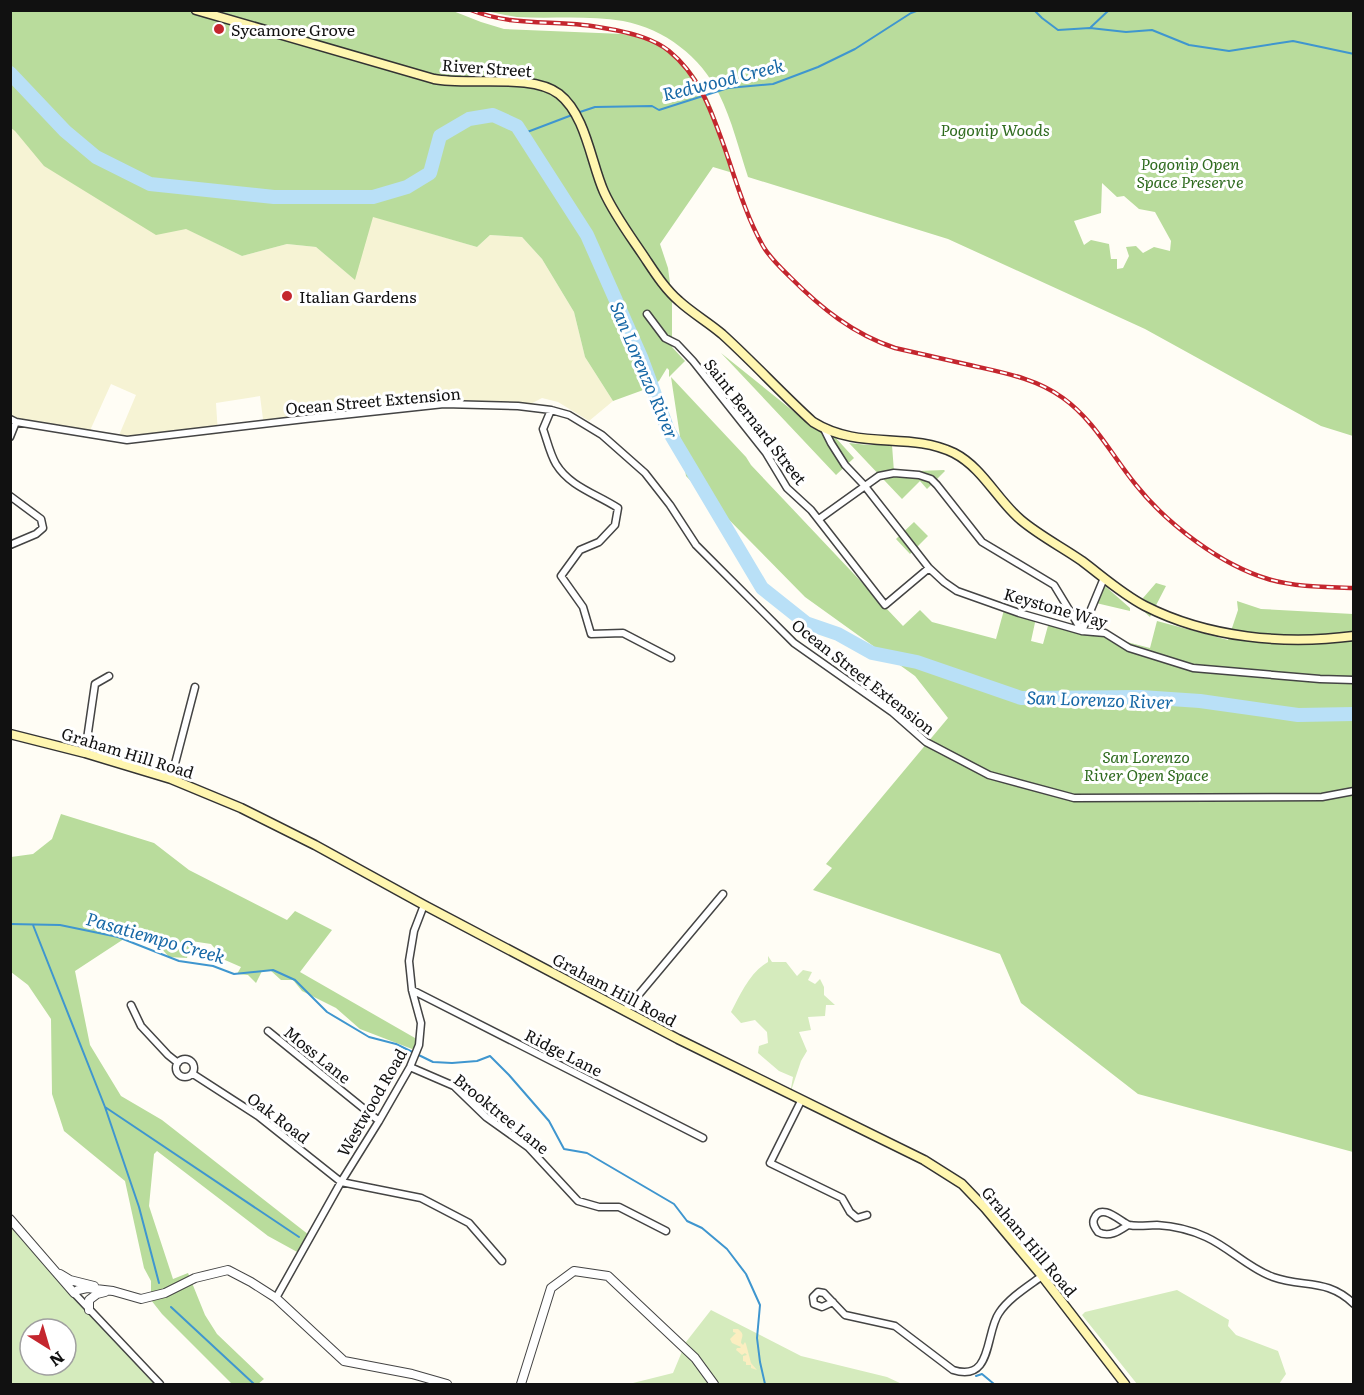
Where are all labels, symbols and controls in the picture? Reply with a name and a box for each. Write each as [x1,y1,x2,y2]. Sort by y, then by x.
place label: Sycamore Grove [231,17,355,41]
marker: Sycamore Grove [212,22,226,36]
water label: Redwood Creek [659,51,787,107]
street label: River Street [441,52,533,82]
park label: Pogonip Woods [940,117,1050,141]
park label: Pogonip Open Space Preserve [1136,151,1244,193]
place label: Italian Gardens [299,284,416,308]
marker: Italian Gardens [280,289,294,303]
water label: San Lorenzo River [604,297,686,443]
street label: Saint Bernard Street [699,353,813,490]
street label: Ocean Street Extension [284,380,462,420]
street label: Keystone Way [1001,581,1112,634]
street label: Ocean Street Extension [787,612,941,740]
water label: San Lorenzo River [1026,683,1174,715]
street label: Graham Hill Road [59,720,197,784]
park label: San Lorenzo River Open Space [1083,744,1209,786]
water label: Pasatiempo Creek [83,904,229,970]
street label: Graham Hill Road [549,946,682,1032]
street label: Moss Lane [279,1020,357,1088]
street label: Ridge Lane [521,1022,607,1082]
street label: Westwood Road [330,1043,412,1161]
street label: Brooktree Lane [449,1067,555,1159]
street label: Oak Road [243,1086,315,1149]
street label: Graham Hill Road [977,1181,1084,1302]
north arrow [18,1317,78,1377]
text: N [45,1346,70,1373]

